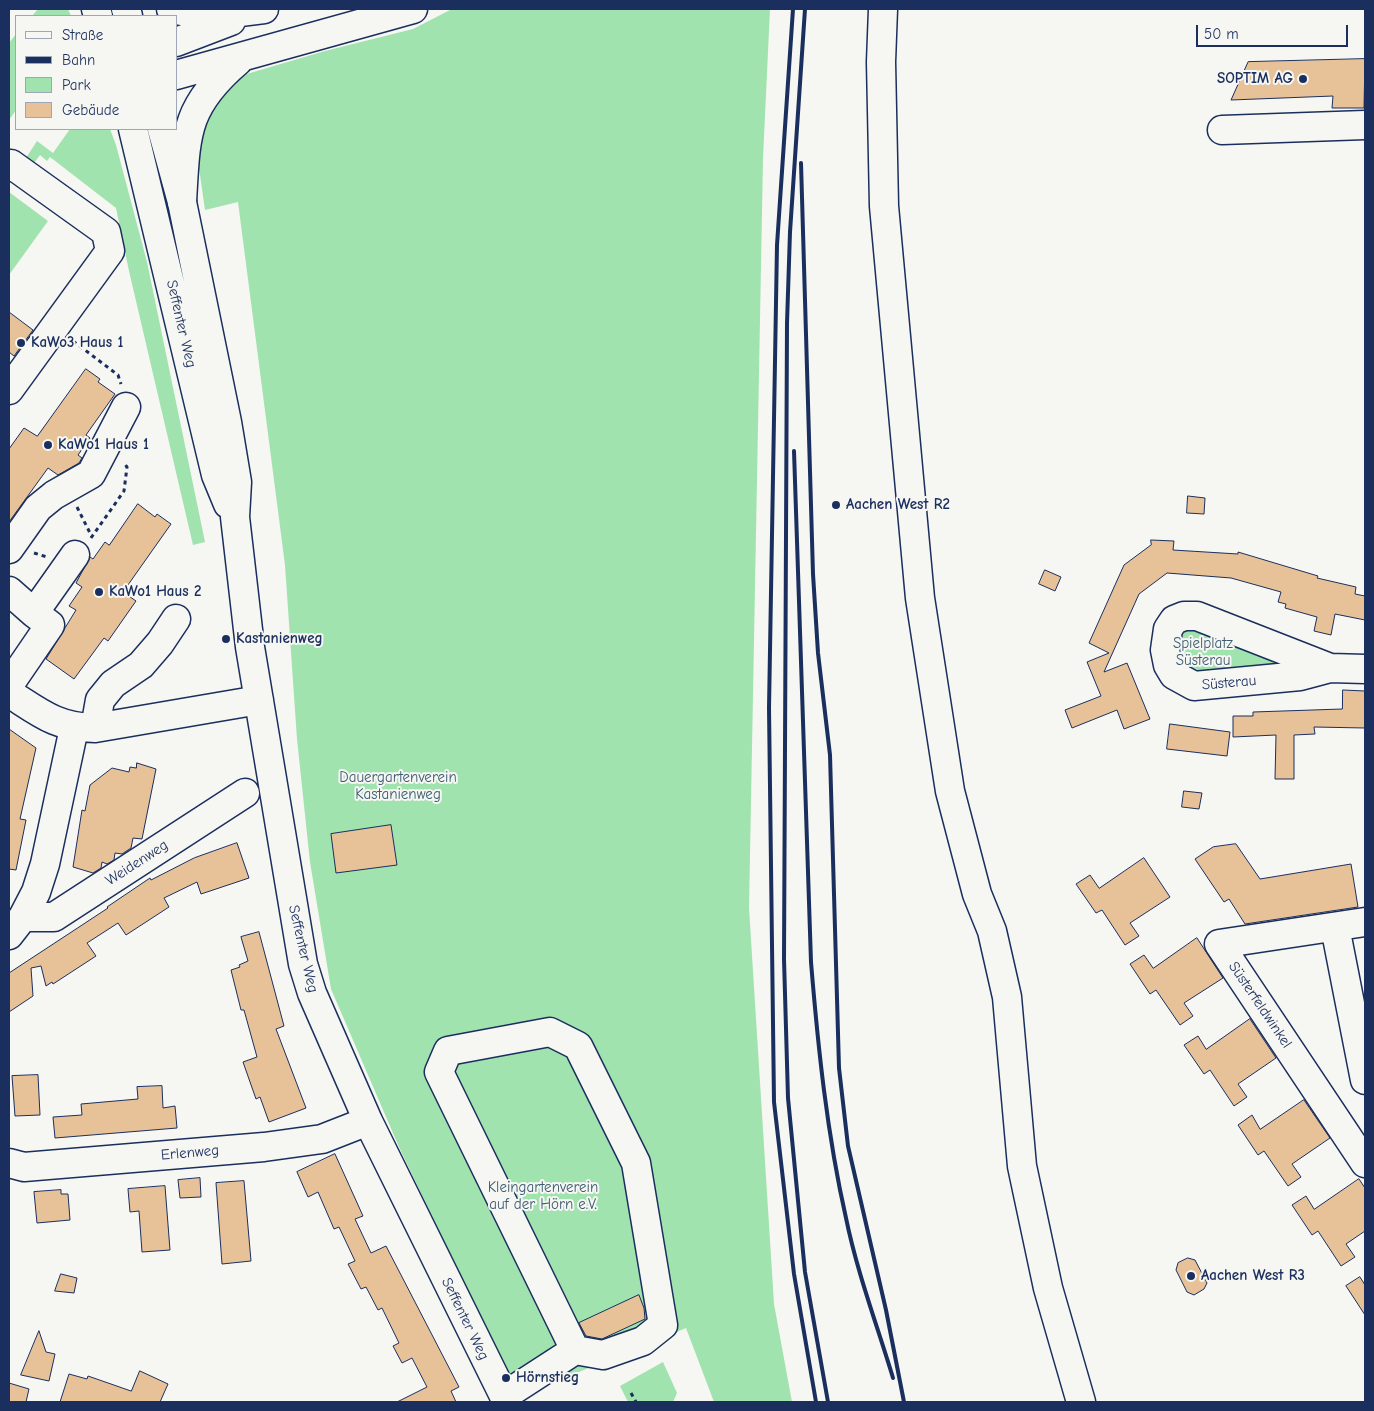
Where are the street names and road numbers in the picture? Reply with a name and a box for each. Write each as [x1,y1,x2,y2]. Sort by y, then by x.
street label: Seffenter Weg [162,278,200,370]
street label: Süsterau [1201,672,1257,694]
street label: Weidenweg [102,836,172,890]
street label: Seffenter Weg [284,903,322,995]
street label: Süsterfeldwinkel [1224,958,1296,1052]
street label: Erlenweg [160,1141,220,1165]
street label: Seffenter Weg [437,1275,493,1363]

